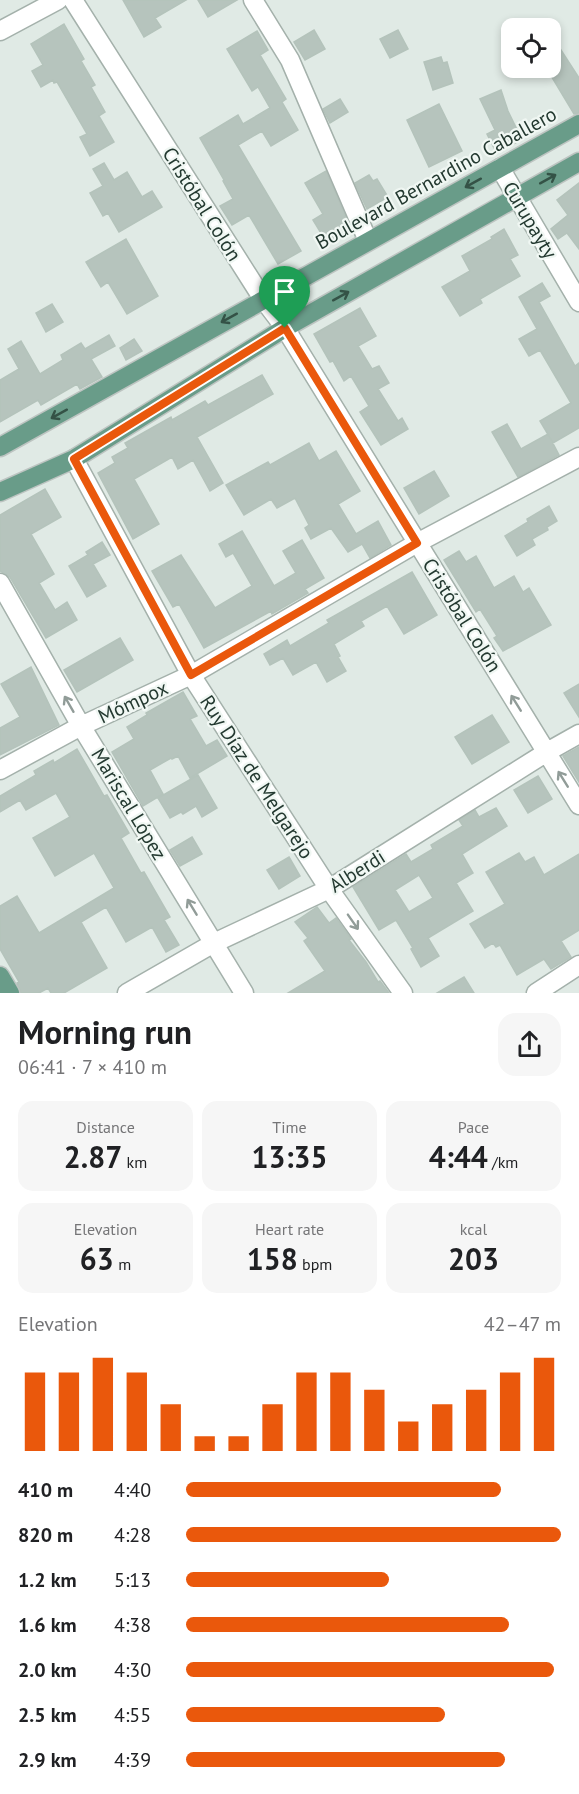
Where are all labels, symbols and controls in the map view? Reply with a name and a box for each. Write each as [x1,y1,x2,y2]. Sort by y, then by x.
map controls [501,18,561,78]
button: locate [501,18,561,78]
street label: Boulevard Bernardino Caballero [311,101,561,255]
street label: Cristóbal Colón [157,142,247,266]
one-way arrow [539,173,556,185]
one-way arrow [465,177,482,189]
street label: Curupayty [497,177,564,264]
pin [259,266,310,328]
icon: arrive [268,275,301,308]
one-way arrow [333,289,350,301]
one-way arrow [221,312,238,324]
one-way arrow [51,408,68,420]
street label: Cristóbal Colón [417,553,507,677]
street label: Mómpox [94,675,172,729]
street label: Ruy Díaz de Melgarejo [194,690,320,864]
one-way arrow [509,695,521,712]
one-way arrow [63,696,75,713]
street label: Mariscal López [85,743,173,865]
one-way arrow [556,771,568,788]
street label: Alberdi [324,844,390,898]
one-way arrow [186,899,198,916]
one-way arrow [347,914,359,930]
text: Morning run [18,1010,192,1053]
button: share [498,1013,561,1076]
text: 06:41 · 7 × 410 m [18,1054,167,1080]
text: Distance [76,1117,135,1137]
text: Time [272,1117,307,1137]
text: Pace [458,1117,489,1137]
text: 2.87 [64,1137,122,1176]
text: 13:35 [251,1137,328,1176]
text: 4:44 [429,1137,488,1176]
text: km [122,1152,147,1172]
text: /km [488,1152,518,1172]
text: Elevation [74,1219,137,1239]
text: Heart rate [255,1219,324,1239]
text: kcal [460,1219,487,1239]
text: 63 [80,1239,114,1278]
text: 158 [247,1239,298,1278]
text: 203 [448,1239,499,1278]
text: m [114,1254,131,1274]
text: bpm [298,1254,332,1274]
text: Elevation [18,1311,98,1337]
text: 42–47 m [484,1311,561,1337]
text: 410 m [18,1477,73,1503]
text: 4:40 [114,1477,151,1503]
text: 820 m [18,1522,73,1548]
text: 4:28 [114,1522,151,1548]
text: 1.2 km [18,1567,77,1593]
text: 5:13 [114,1567,151,1593]
text: 1.6 km [18,1612,77,1638]
text: 4:38 [114,1612,151,1638]
text: 2.0 km [18,1657,77,1683]
text: 4:30 [114,1657,151,1683]
text: 2.5 km [18,1702,77,1728]
text: 4:55 [114,1702,151,1728]
text: 2.9 km [18,1747,77,1773]
text: 4:39 [114,1747,151,1773]

